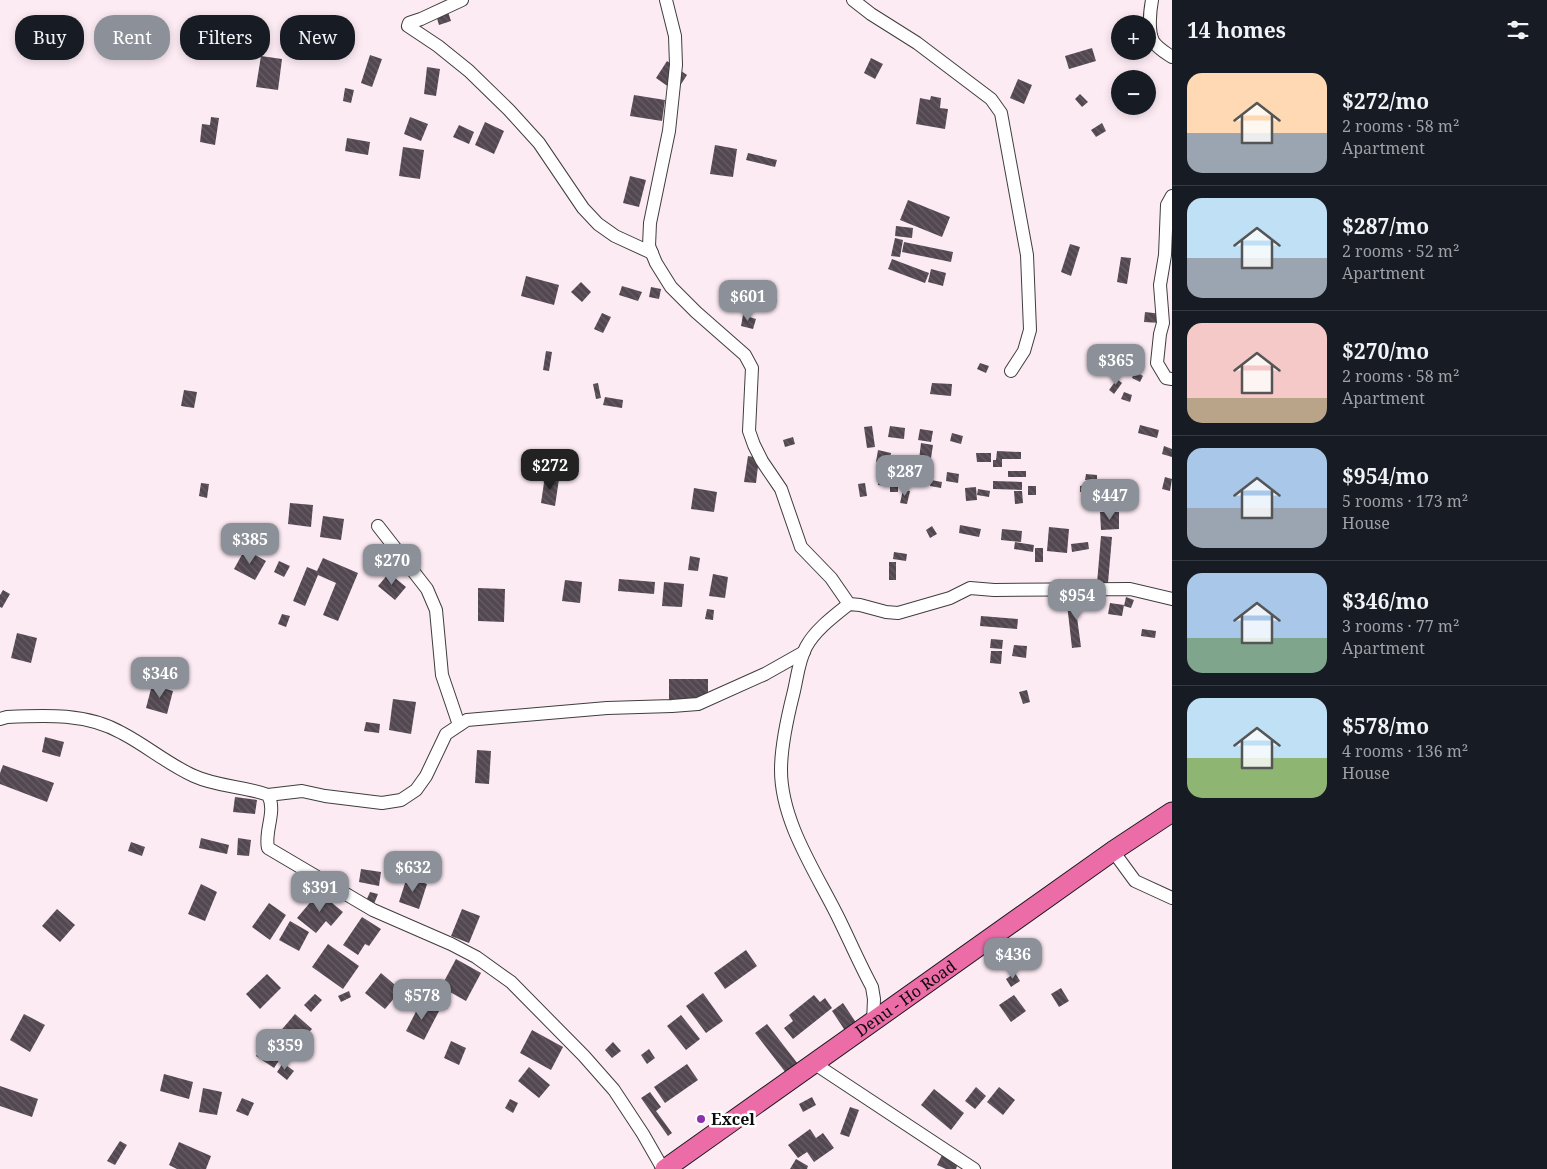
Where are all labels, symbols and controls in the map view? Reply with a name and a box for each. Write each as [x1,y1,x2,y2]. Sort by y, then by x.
chip: Buy [15,15,84,60]
chip: Rent [94,15,170,60]
chip: Filters [180,15,270,60]
chip: New [280,15,355,60]
map controls [1111,15,1156,115]
button: + [1111,15,1156,60]
text: 14 homes [1187,16,1286,44]
icon: filters [1504,16,1532,44]
button: − [1111,70,1156,115]
text: $272/mo [1342,87,1429,115]
icon: home [1227,93,1287,153]
text: 2 rooms · 58 m² [1342,115,1459,137]
text: Apartment [1342,137,1425,159]
text: $287/mo [1342,212,1429,240]
icon: home [1227,218,1287,278]
text: 2 rooms · 52 m² [1342,240,1459,262]
text: Apartment [1342,262,1425,284]
pin: $601 [718,280,778,322]
text: $601 [730,285,766,307]
text: $270/mo [1342,337,1429,365]
icon: home [1227,343,1287,403]
pin: $365 [1086,344,1146,386]
text: $365 [1098,349,1134,371]
text: 2 rooms · 58 m² [1342,365,1459,387]
text: Apartment [1342,387,1425,409]
pin: $272 [520,448,580,491]
text: $272 [532,454,568,476]
pin: $287 [875,454,935,497]
text: $287 [887,460,923,482]
text: $954/mo [1342,462,1429,490]
icon: home [1227,468,1287,528]
pin: $447 [1080,478,1140,521]
text: $447 [1092,484,1128,506]
text: 5 rooms · 173 m² [1342,490,1468,512]
text: House [1342,512,1390,534]
pin: $385 [220,522,280,565]
text: $385 [232,528,268,550]
pin: $270 [362,544,422,586]
text: $270 [374,549,410,571]
pin: $954 [1047,578,1107,621]
text: $954 [1059,584,1095,606]
text: $346/mo [1342,587,1429,615]
icon: home [1227,593,1287,653]
text: 3 rooms · 77 m² [1342,615,1459,637]
text: Apartment [1342,637,1425,659]
pin: $346 [130,656,190,699]
text: $346 [142,662,178,684]
text: $578/mo [1342,712,1429,740]
icon: home [1227,718,1287,778]
text: 4 rooms · 136 m² [1342,740,1468,762]
text: House [1342,762,1390,784]
pin: $632 [383,850,443,893]
text: $632 [395,856,431,878]
pin: $391 [290,870,350,913]
text: $391 [302,876,338,898]
pin: $436 [983,938,1043,980]
text: $436 [995,943,1031,965]
street label: Denu - Ho Road [851,955,960,1042]
pin: $578 [392,978,452,1021]
text: $578 [404,984,440,1006]
pin: $359 [255,1028,315,1071]
text: $359 [267,1034,303,1056]
place label: Excel [711,1108,755,1130]
marker: Excel [695,1113,707,1125]

